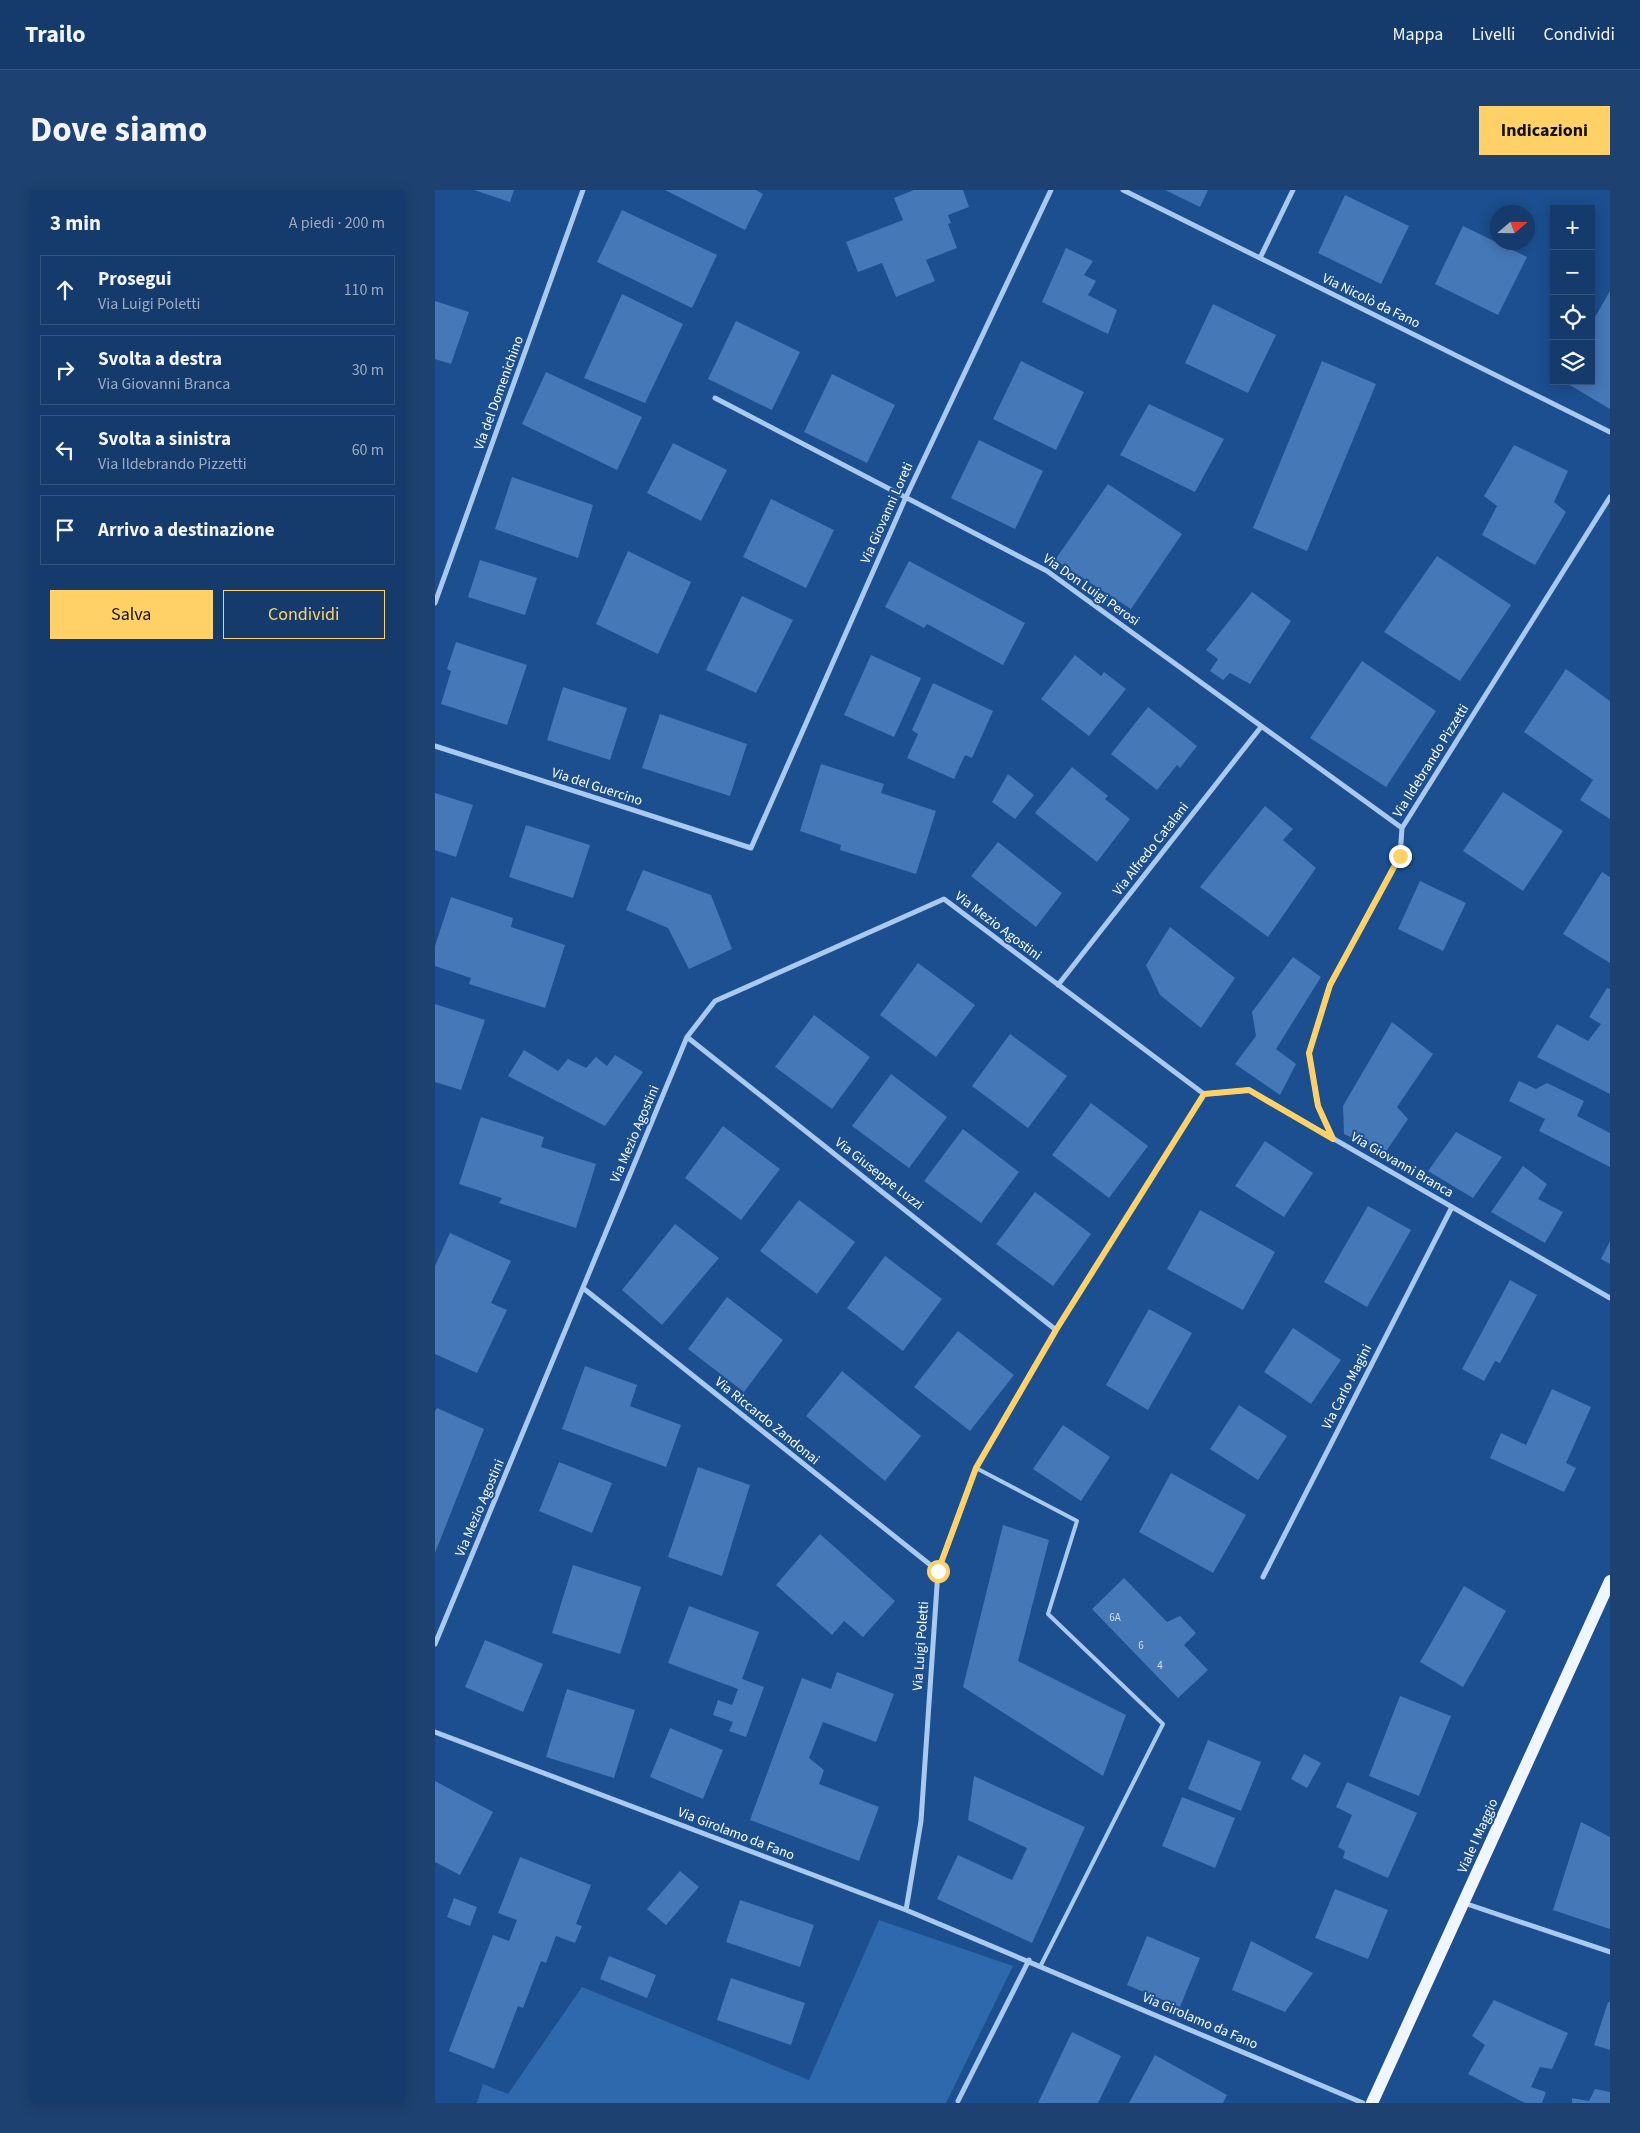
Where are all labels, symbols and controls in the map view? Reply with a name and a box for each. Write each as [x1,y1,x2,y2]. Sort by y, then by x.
text: Trailo [25,17,86,52]
text: Mappa [1392,22,1443,47]
text: Livelli [1471,22,1515,47]
text: Condividi [1543,22,1615,47]
text: Dove siamo [30,105,208,155]
button: Indicazioni [1479,106,1610,155]
north arrow [1490,205,1535,250]
map controls [1550,205,1595,385]
button: + [1550,205,1595,250]
text: 3 min [50,208,101,238]
text: A piedi · 200 m [289,212,385,234]
button: − [1550,250,1595,295]
text: Prosegui [98,266,171,293]
street label: Via Nicolò da Fano [1319,269,1423,333]
icon: ahead [51,276,79,304]
text: 110 m [344,279,384,301]
text: Via Luigi Poletti [98,293,201,315]
button: locate [1550,295,1595,340]
street label: Via del Domenichino [469,333,529,453]
button: layers [1550,340,1595,385]
text: Svolta a destra [98,346,222,373]
icon: right [51,356,79,384]
text: 30 m [352,359,384,381]
text: Via Giovanni Branca [98,373,230,395]
text: Svolta a sinistra [98,426,231,453]
icon: left [51,436,79,464]
text: 60 m [352,439,384,461]
text: Via Ildebrando Pizzetti [98,453,247,475]
street label: Via Giovanni Loreti [856,459,918,567]
icon: arrive [51,516,79,544]
text: Arrivo a destinazione [98,517,275,544]
street label: Via Don Luigi Perosi [1038,549,1144,631]
button: Salva [50,590,213,639]
button: Condividi [223,590,385,639]
street label: Via Ildebrando Pizzetti [1388,700,1474,822]
street label: Via del Guercino [549,763,645,811]
street label: Via Alfredo Catalani [1108,798,1194,900]
route end [1389,845,1412,868]
street label: Via Mezio Agostini [950,887,1046,965]
street label: Via Mezio Agostini [605,1082,665,1186]
street label: Via Giovanni Branca [1347,1127,1457,1203]
street label: Via Giuseppe Luzzi [830,1133,928,1215]
street label: Via Carlo Magini [1317,1341,1377,1433]
street label: Via Riccardo Zandonai [710,1372,824,1470]
street label: Via Mezio Agostini [450,1456,510,1560]
route start [927,1560,950,1583]
street label: Via Luigi Poletti [908,1601,934,1691]
house number: 6A [1109,1610,1121,1625]
house number: 6 [1138,1638,1144,1653]
house number: 4 [1157,1658,1163,1673]
street label: Viale I Maggio [1453,1795,1503,1877]
street label: Via Girolamo da Fano [675,1802,797,1866]
street label: Via Girolamo da Fano [1139,1988,1261,2054]

